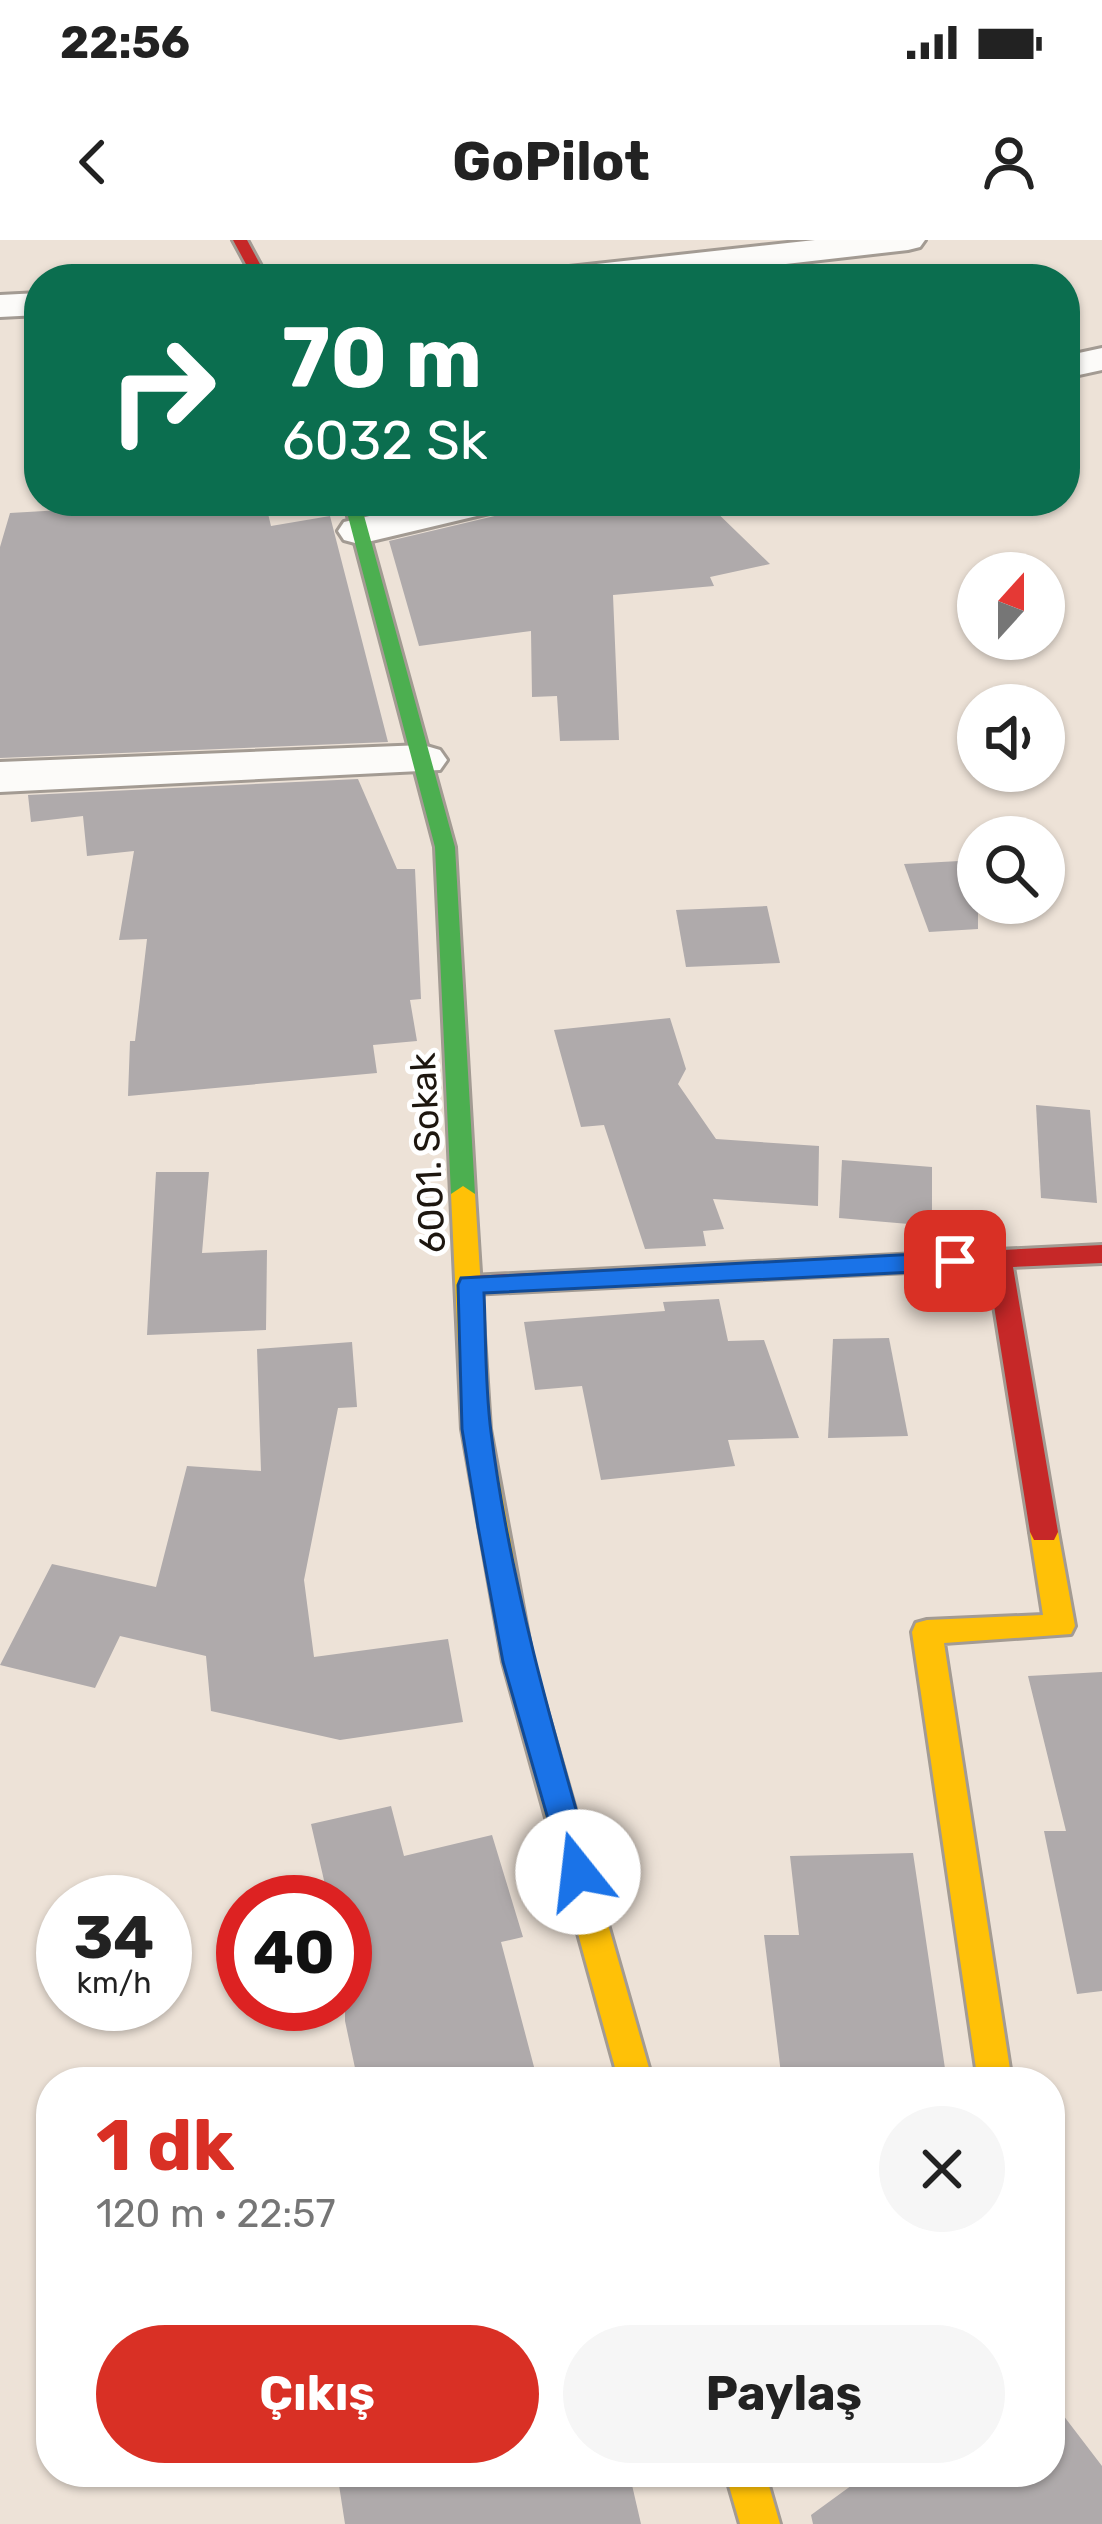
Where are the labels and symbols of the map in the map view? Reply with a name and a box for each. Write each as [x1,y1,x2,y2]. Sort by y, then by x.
north arrow [957,552,1065,660]
street label: 6001. Sokak [401,1051,454,1254]
pin [904,1210,1006,1312]
position arrow [515,1809,641,1935]
speed limit sign: 40 [216,1875,372,2031]

